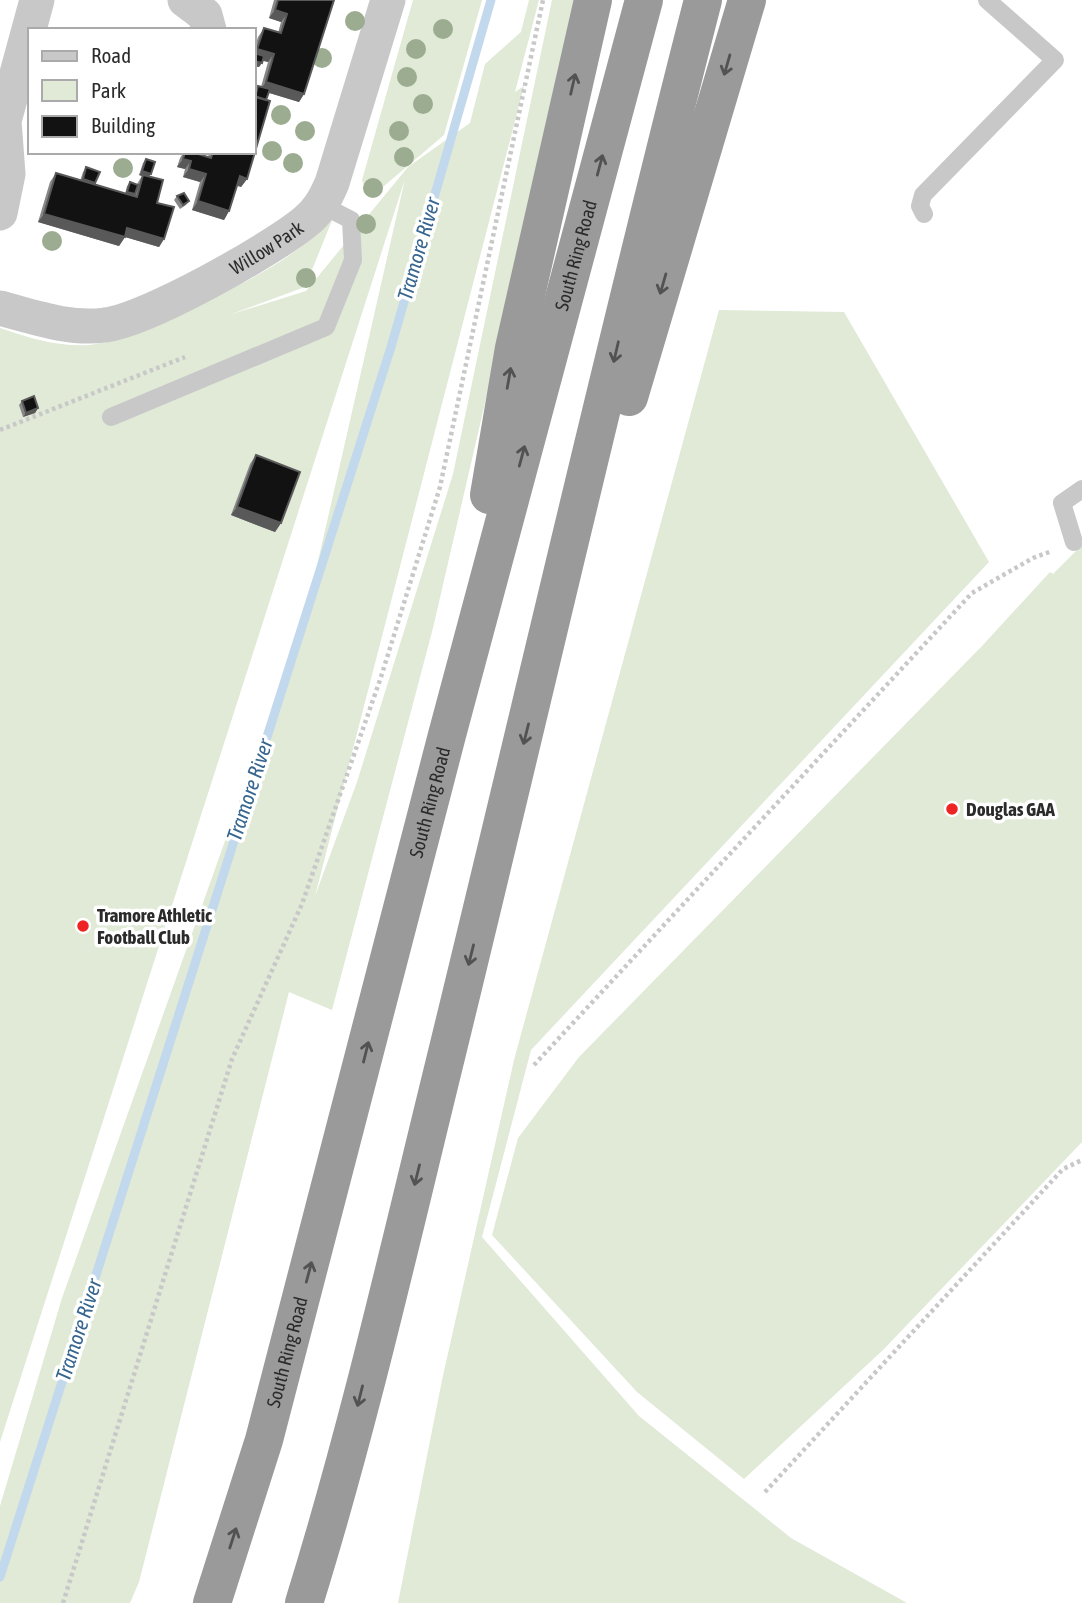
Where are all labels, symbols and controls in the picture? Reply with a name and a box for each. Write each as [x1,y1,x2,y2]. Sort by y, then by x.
legend [28,28,256,154]
text: Road [91,43,131,67]
one-way arrow [720,54,733,76]
one-way arrow [567,73,580,96]
text: Park [91,78,126,102]
text: Building [91,113,155,137]
one-way arrow [594,154,607,177]
water label: Tramore River [392,194,444,303]
street label: South Ring Road [550,198,601,313]
street label: Willow Park [226,216,308,279]
one-way arrow [656,272,669,294]
one-way arrow [608,340,622,363]
one-way arrow [503,367,516,390]
one-way arrow [516,445,529,468]
one-way arrow [519,722,532,745]
water label: Tramore River [221,735,277,844]
street label: South Ring Road [405,744,454,860]
place label: Douglas GAA [966,798,1055,820]
marker: Douglas GAA [944,801,960,817]
place label: Tramore Athletic Football Club [97,904,212,948]
marker: Tramore Athletic Football Club [75,918,91,934]
one-way arrow [464,943,477,965]
one-way arrow [360,1041,373,1064]
one-way arrow [410,1164,423,1186]
one-way arrow [303,1261,316,1284]
water label: Tramore River [50,1275,106,1384]
street label: South Ring Road [262,1294,312,1410]
one-way arrow [353,1384,366,1407]
one-way arrow [227,1527,240,1549]

